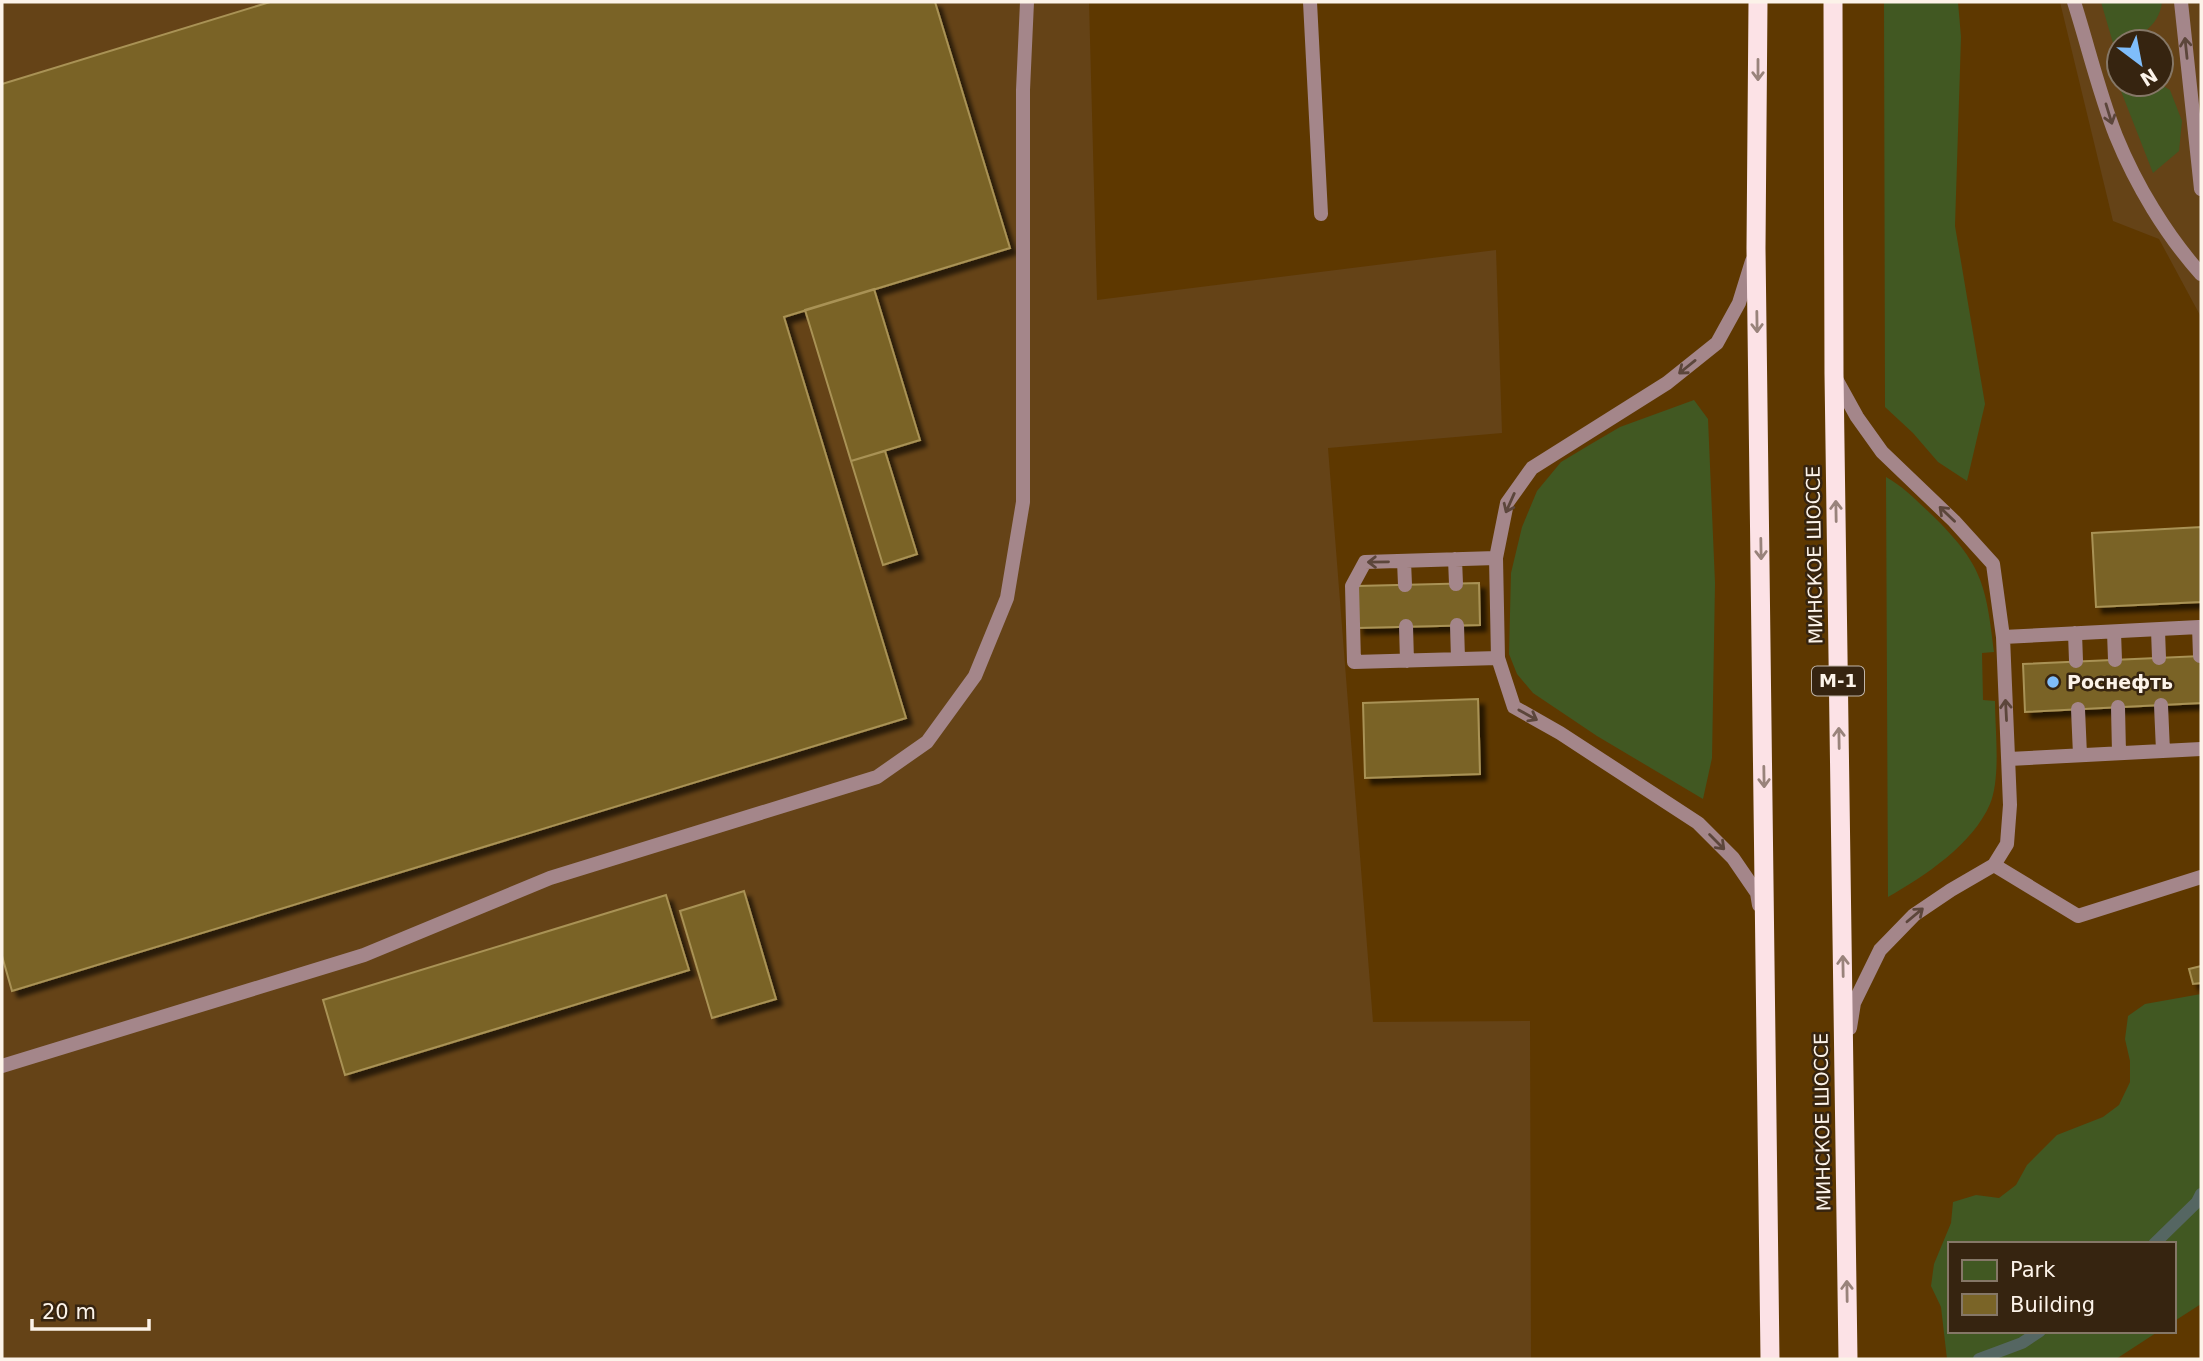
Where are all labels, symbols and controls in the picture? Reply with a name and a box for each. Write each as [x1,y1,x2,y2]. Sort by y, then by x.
north arrow [2105,28,2175,98]
one-way arrow [2179,37,2192,60]
one-way arrow [1751,58,1764,81]
text: N [2136,64,2162,91]
one-way arrow [2104,102,2117,124]
one-way arrow [1751,310,1764,333]
one-way arrow [1679,359,1697,374]
street label: МИНСКОЕ ШОССЕ [1801,466,1827,644]
one-way arrow [1503,492,1516,513]
one-way arrow [1829,499,1843,522]
one-way arrow [1939,506,1956,523]
one-way arrow [1754,538,1768,561]
one-way arrow [1367,555,1390,568]
road number: М-1 [1812,666,1864,696]
place label: Роснефть [2067,671,2173,693]
marker: Роснефть [2045,674,2061,690]
one-way arrow [2000,699,2013,722]
one-way arrow [1518,709,1538,723]
one-way arrow [1832,727,1846,750]
one-way arrow [1757,765,1771,788]
one-way arrow [1708,833,1725,850]
one-way arrow [1906,907,1924,923]
one-way arrow [1836,954,1849,977]
street label: МИНСКОЕ ШОССЕ [1809,1033,1835,1211]
legend [1948,1242,2175,1333]
text: Park [2010,1258,2056,1282]
one-way arrow [1840,1280,1853,1303]
scale bar [32,1288,149,1332]
text: Building [2010,1293,2095,1317]
text: 20 m [42,1300,96,1324]

